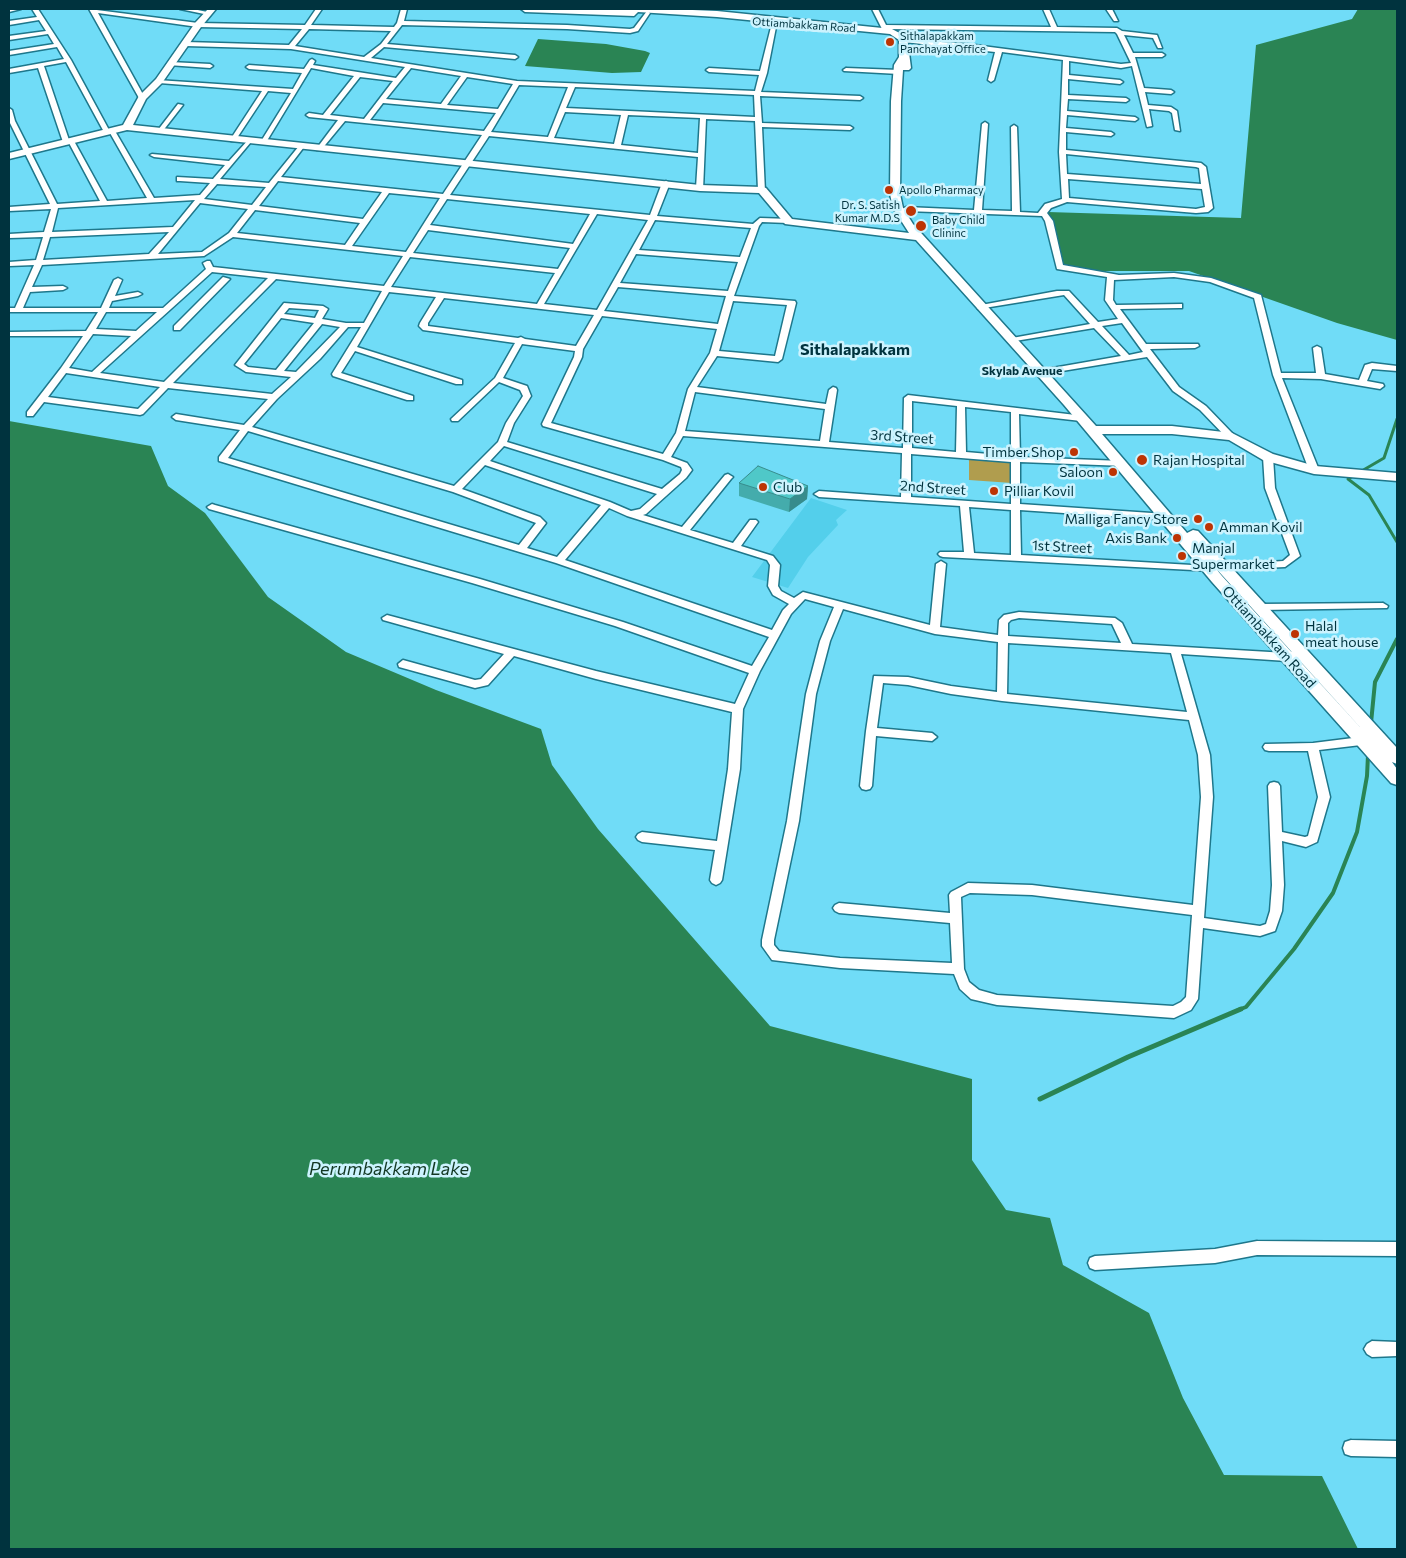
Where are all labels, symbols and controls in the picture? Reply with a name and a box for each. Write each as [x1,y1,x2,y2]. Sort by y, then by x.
street label: Ottiambakkam Road [752,15,856,35]
place label: Sithalapakkam Panchayat Office [900,29,986,55]
marker: Sithalapakkam Panchayat Office [884,36,896,48]
place label: Apollo Pharmacy [899,183,984,197]
marker: Apollo Pharmacy [883,184,895,196]
place label: Dr. S. Satish Kumar M.D.S [835,198,900,224]
marker: Dr. S. Satish Kumar M.D.S [904,204,918,218]
place label: Baby Child Clininc [932,213,985,239]
marker: Baby Child Clininc [914,219,928,233]
district label: Sithalapakkam [800,340,910,360]
district label: Skylab Avenue [982,364,1062,378]
street label: 3rd Street [870,426,934,448]
place label: Timber Shop [982,444,1064,460]
marker: Timber Shop [1068,446,1080,458]
place label: Rajan Hospital [1153,452,1245,468]
marker: Rajan Hospital [1135,453,1149,467]
place label: Saloon [1059,464,1103,480]
marker: Saloon [1107,466,1119,478]
street label: 2nd Street [899,477,967,499]
place label: Club [773,479,802,495]
marker: Club [757,481,769,493]
place label: Pilliar Kovil [1004,483,1074,499]
marker: Pilliar Kovil [988,485,1000,497]
place label: Malliga Fancy Store [1064,511,1188,527]
marker: Malliga Fancy Store [1192,513,1204,525]
place label: Amman Kovil [1219,519,1302,535]
marker: Amman Kovil [1203,521,1215,533]
place label: Axis Bank [1105,530,1167,546]
marker: Axis Bank [1171,532,1183,544]
street label: 1st Street [1031,537,1093,557]
place label: Manjal Supermarket [1192,540,1275,572]
marker: Manjal Supermarket [1176,550,1188,562]
street label: Ottiambakkam Road [1219,582,1319,692]
place label: Halal meat house [1305,618,1378,650]
marker: Halal meat house [1289,628,1301,640]
water label: Perumbakkam Lake [309,1158,469,1180]

